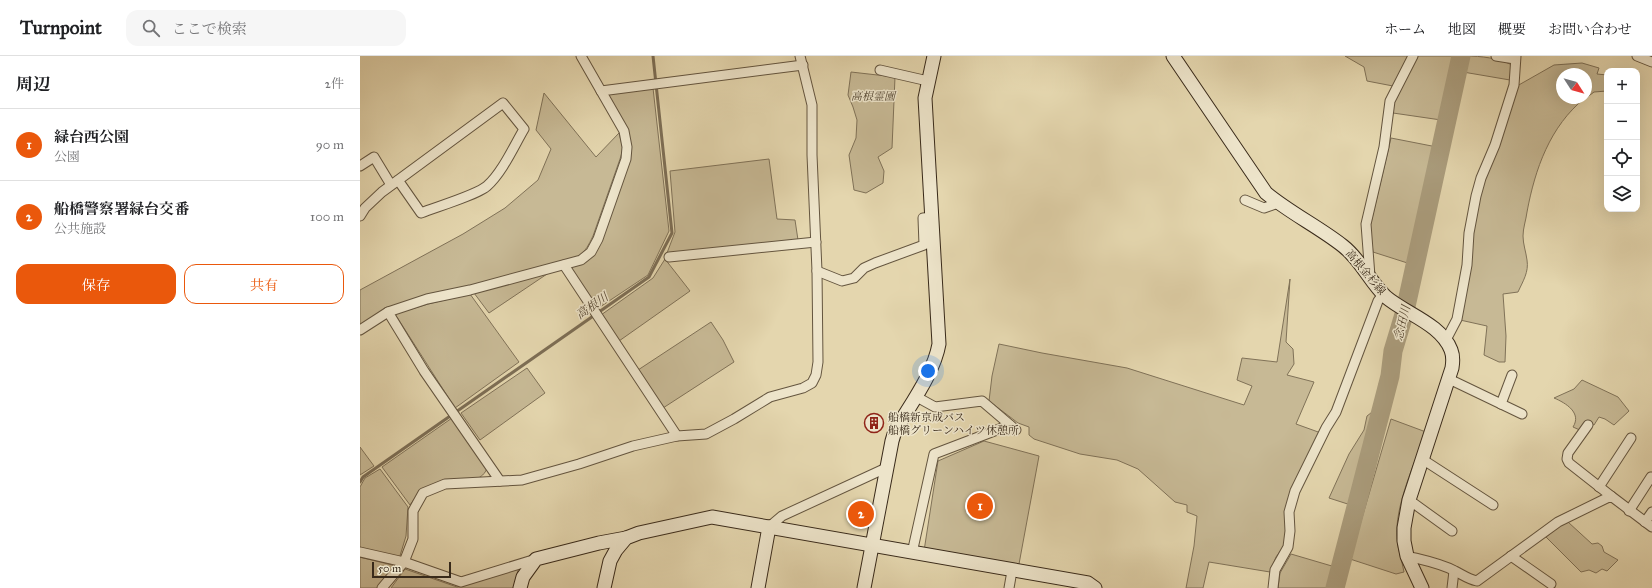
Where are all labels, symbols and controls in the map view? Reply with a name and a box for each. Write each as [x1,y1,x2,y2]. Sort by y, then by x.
search box [126,10,406,46]
text: Turnpoint [20,16,102,39]
icon: search [140,17,162,39]
text: ここで検索 [172,20,247,38]
text: ホーム [1384,21,1426,38]
text: 地図 [1448,21,1476,38]
text: 概要 [1498,21,1526,38]
text: お問い合わせ [1548,21,1632,38]
north arrow [1556,68,1592,104]
map controls [1604,68,1640,212]
button: + [1604,68,1640,104]
text: 周辺 [16,74,50,95]
text: 2件 [325,76,344,92]
park label: 高根霊園 [851,90,897,103]
button: − [1604,104,1640,140]
text: 緑台西公園 [54,128,129,146]
text: 1 [26,137,32,153]
text: 90 m [316,137,344,153]
button: locate [1604,140,1640,176]
text: 公園 [54,149,80,165]
button: layers [1604,176,1640,212]
text: 船橋警察署緑台交番 [54,200,189,218]
text: 2 [26,209,32,225]
text: 100 m [310,209,344,225]
text: 公共施設 [54,221,106,237]
street label: 高根金杉線 [1343,247,1388,298]
button: 保存 [16,264,176,304]
button: 共有 [184,264,344,304]
water label: 高根川 [573,289,612,322]
water label: 念田川 [1391,302,1414,342]
your location [918,361,938,381]
place label: 船橋新京成バス 船橋グリーンハイツ休憩所 [888,411,1019,437]
building icon: 船橋新京成バス 船橋グリーンハイツ休憩所 [863,412,885,434]
pin: 1 [967,491,993,521]
pin: 2 [848,499,874,529]
scale bar [372,560,451,579]
text: 50 m [378,562,401,575]

